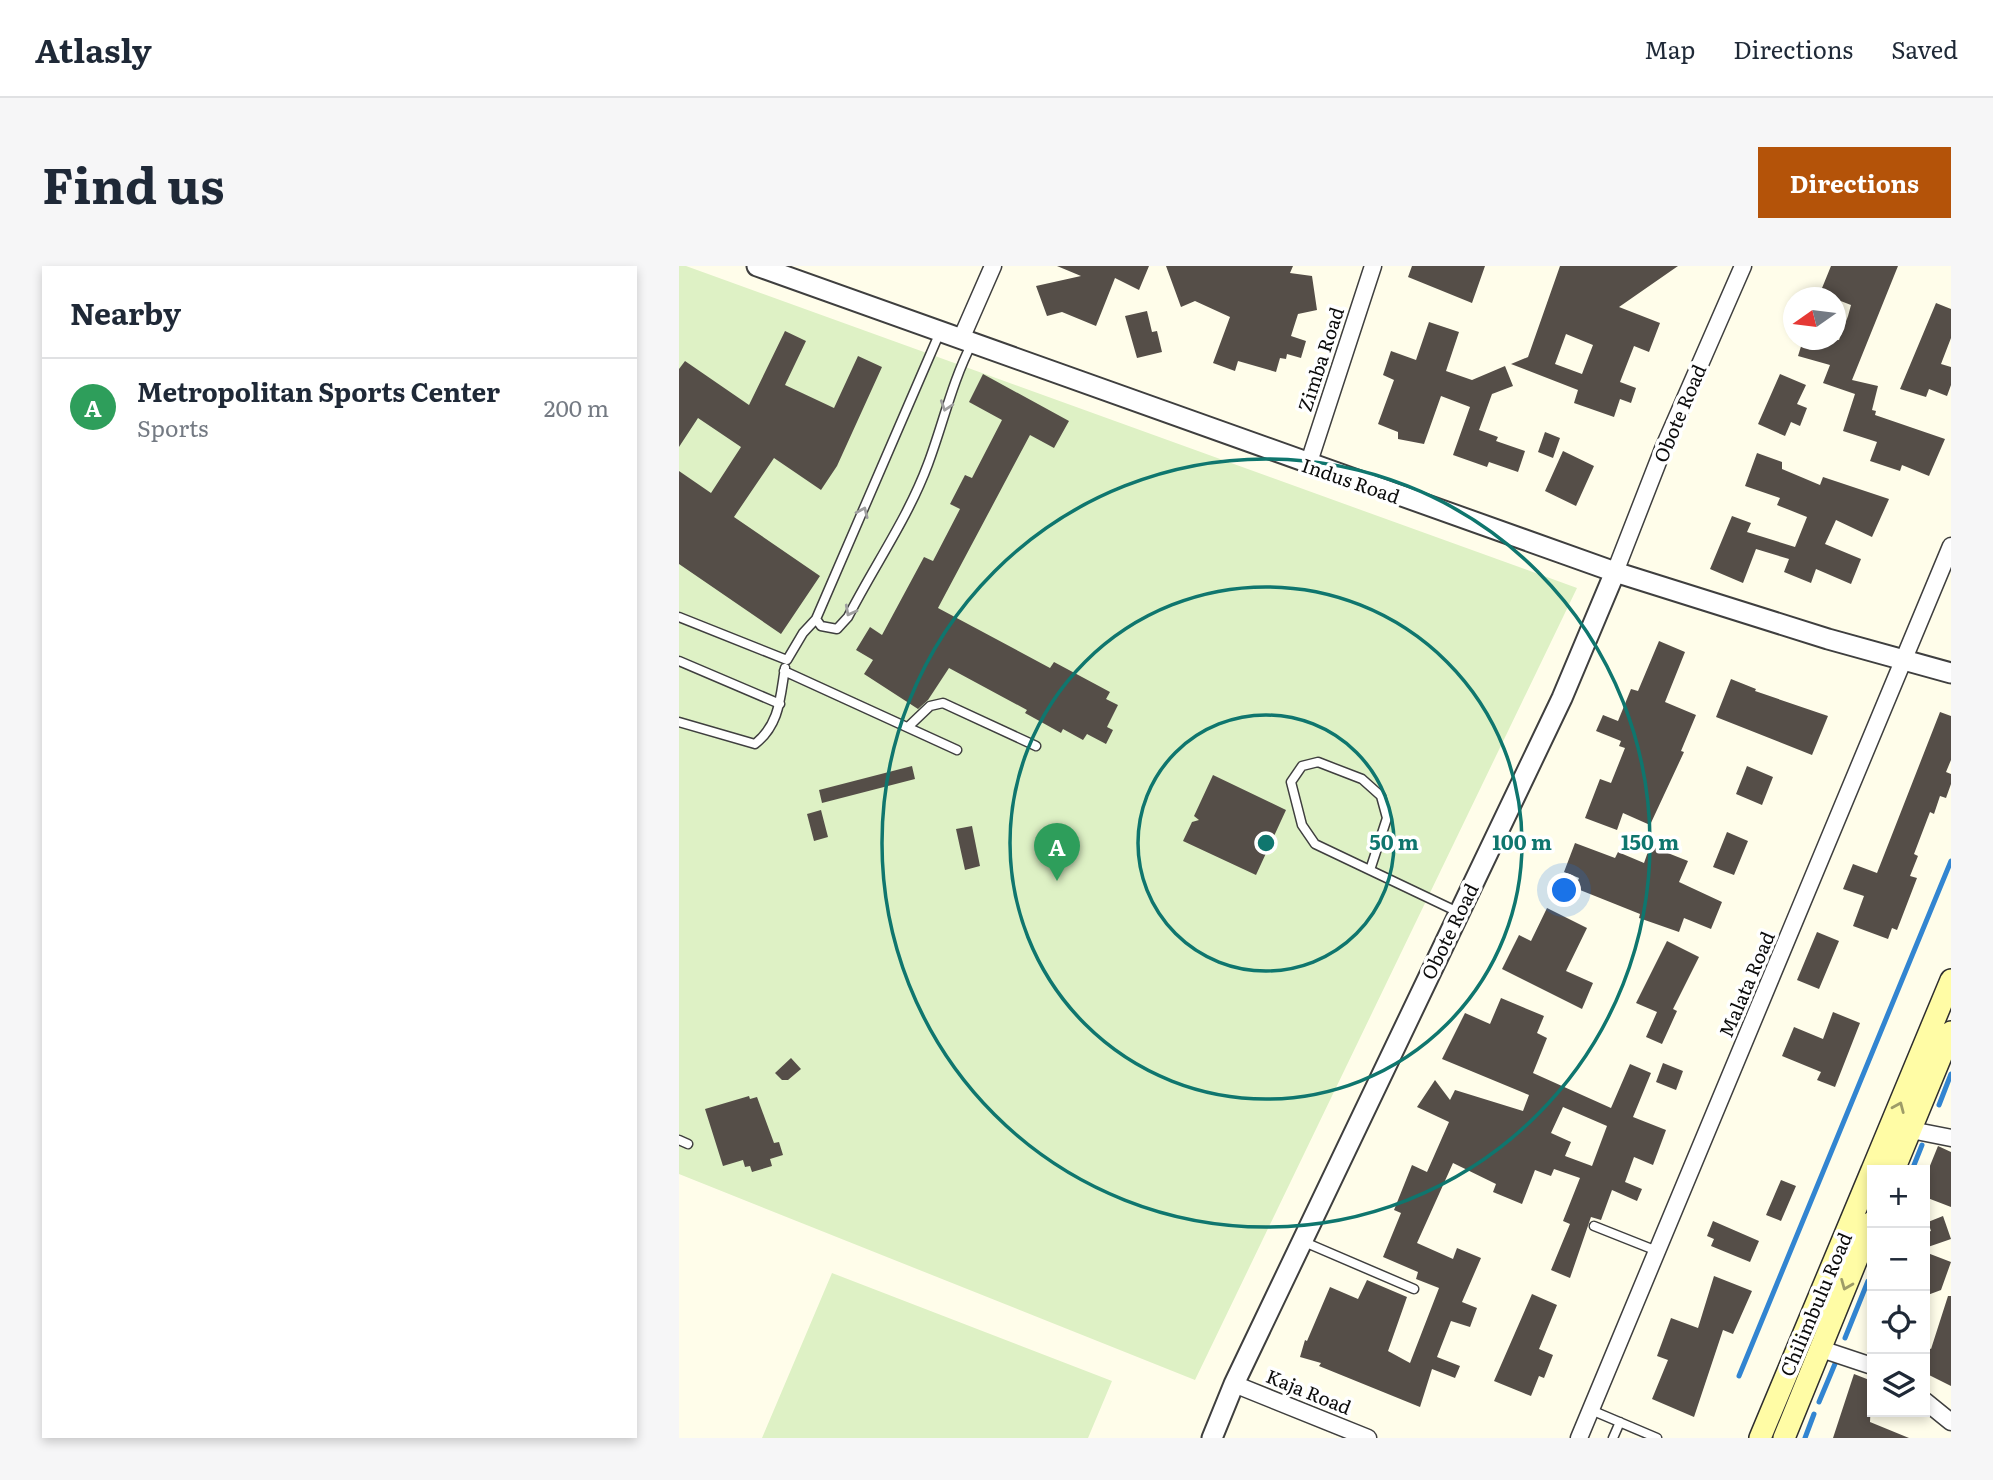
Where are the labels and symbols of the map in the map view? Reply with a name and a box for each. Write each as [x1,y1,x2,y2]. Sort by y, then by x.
north arrow [1783,287,1846,350]
street label: Zimba Road [1290,303,1350,415]
street label: Obote Road [1646,359,1712,466]
one-way arrow [940,400,955,412]
street label: Indus Road [1298,450,1404,510]
one-way arrow [855,507,869,519]
one-way arrow [845,604,859,617]
pin: A [1034,823,1080,881]
text: 50 m [1369,825,1419,856]
text: 100 m [1492,825,1552,856]
text: 150 m [1621,825,1679,856]
centre of rings [1254,831,1278,855]
your location [1547,873,1581,907]
street label: Obote Road [1414,878,1485,984]
street label: Malata Road [1711,926,1781,1041]
one-way arrow [1891,1102,1905,1115]
street label: Chilimbulu Road [1772,1227,1858,1380]
one-way arrow [1841,1278,1855,1290]
street label: Kaja Road [1262,1361,1356,1421]

